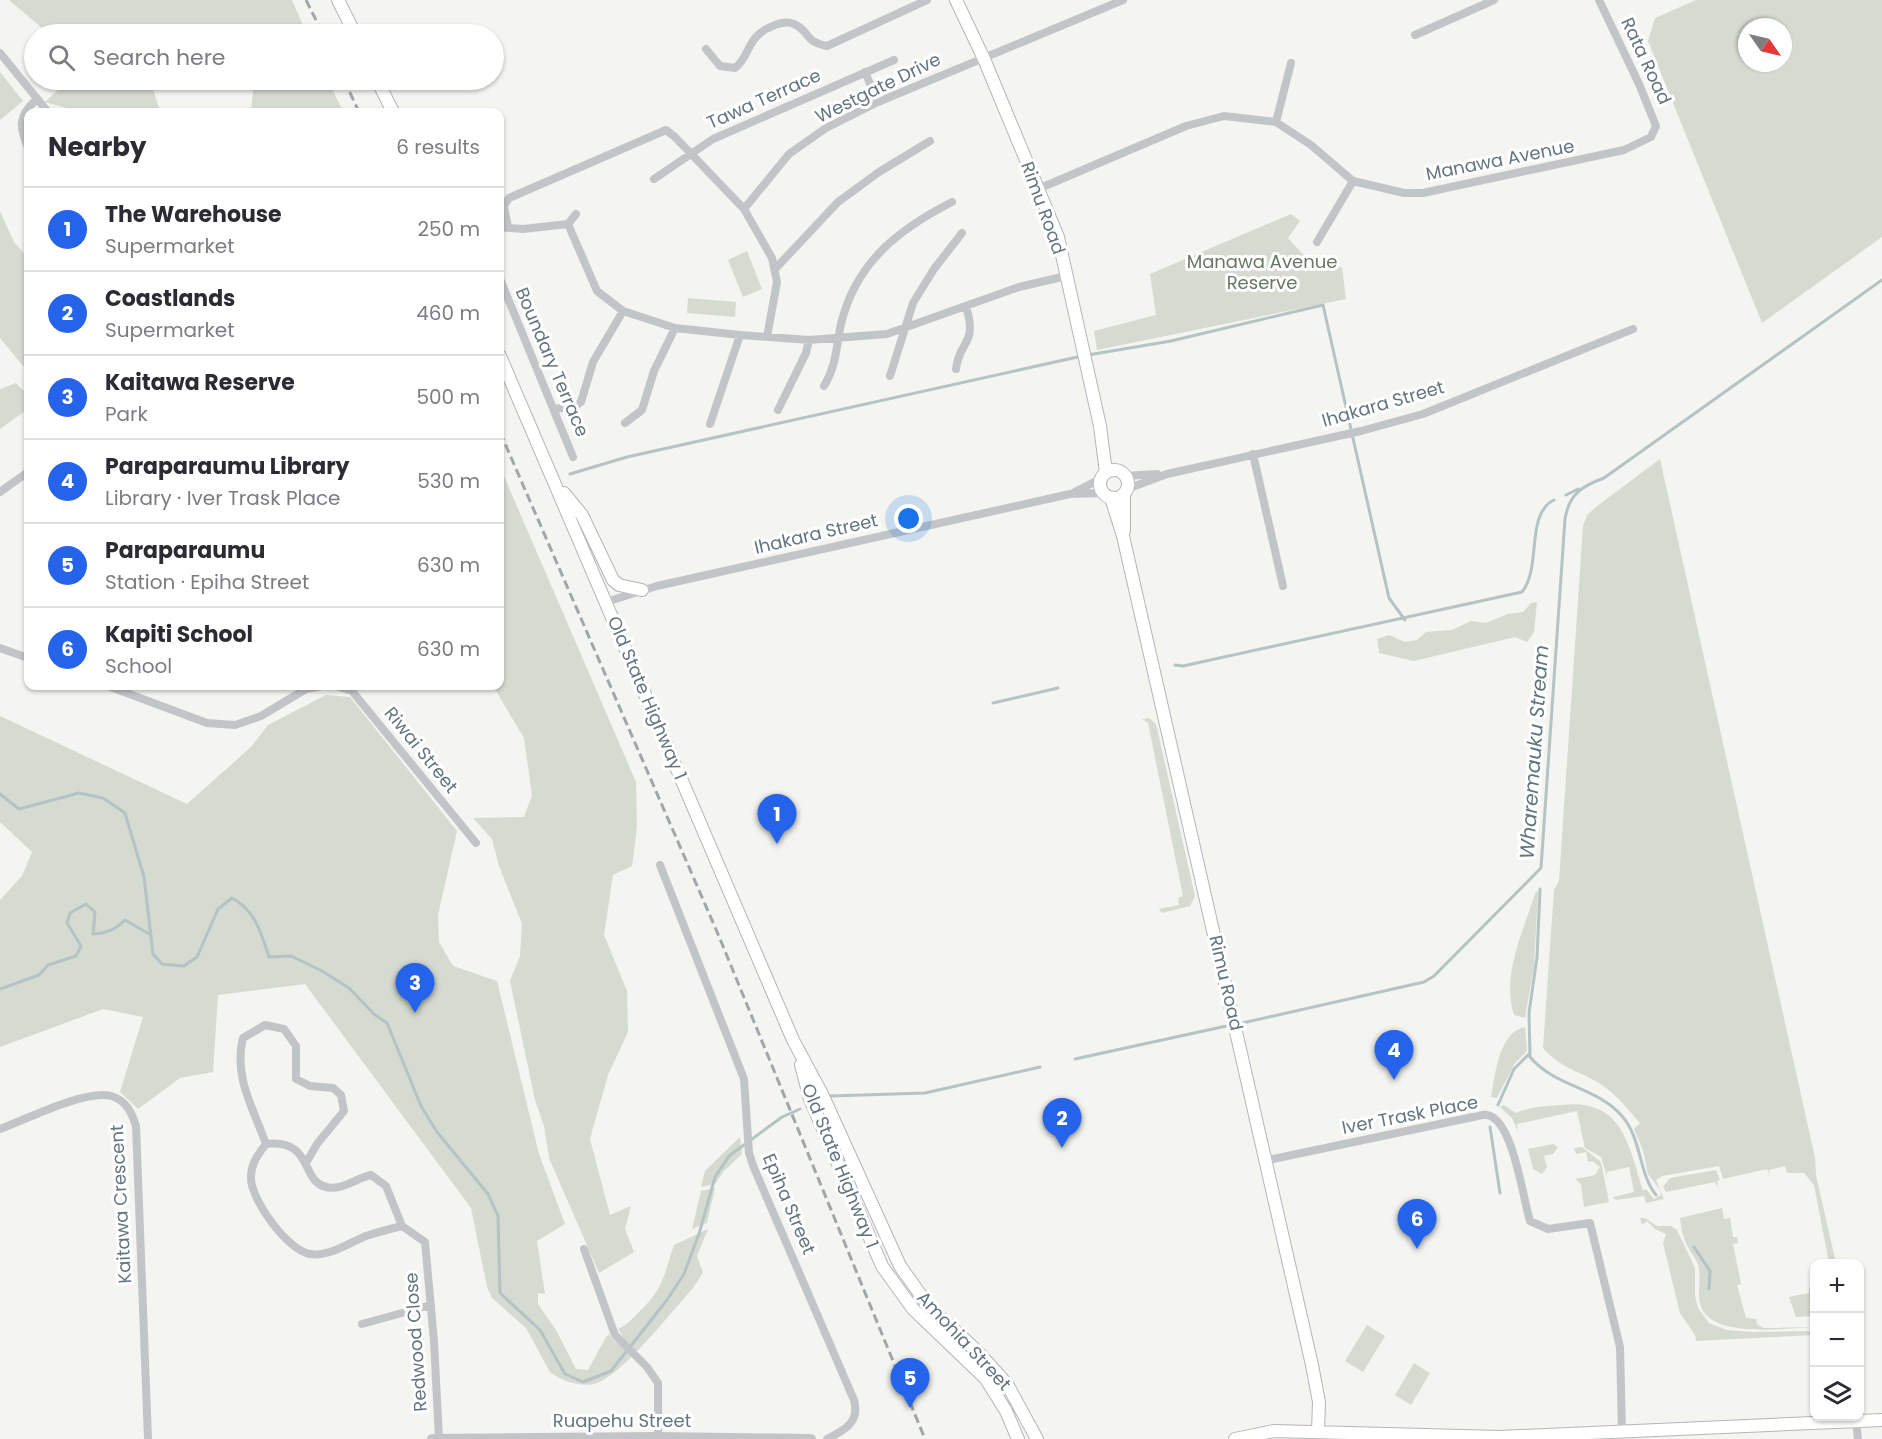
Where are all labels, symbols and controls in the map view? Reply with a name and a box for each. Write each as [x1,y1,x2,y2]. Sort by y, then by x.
street label: Rata Road [1615,13,1678,108]
north arrow [1738,18,1792,72]
search box [24,24,504,90]
icon: search [45,41,78,74]
text: Search here [93,42,226,73]
street label: Westgate Drive [811,46,945,129]
street label: Tawa Terrace [703,62,825,135]
text: Nearby [48,129,146,165]
text: 6 results [396,133,480,161]
street label: Manawa Avenue [1424,133,1576,186]
street label: Rimu Road [1015,158,1072,258]
text: The Warehouse [105,199,282,230]
text: 1 [64,215,71,243]
text: 250 m [417,215,480,243]
text: Supermarket [105,232,234,260]
park label: Manawa Avenue Reserve [1187,249,1337,295]
text: Coastlands [105,283,235,314]
street label: Boundary Terrace [510,283,595,440]
text: 2 [62,299,73,327]
text: 460 m [416,299,480,327]
text: Supermarket [105,316,234,344]
text: Kaitawa Reserve [105,367,295,398]
street label: Ihakara Street [1319,374,1447,433]
text: 3 [61,383,74,411]
text: 500 m [416,383,480,411]
text: Park [105,400,148,428]
text: Paraparaumu Library [105,451,349,482]
text: 4 [61,467,74,495]
text: 530 m [417,467,480,495]
text: Library · Iver Trask Place [105,484,340,512]
your location [894,504,923,533]
street label: Ihakara Street [752,507,880,560]
text: Paraparaumu [105,535,265,566]
text: 5 [61,551,74,579]
text: 630 m [417,551,480,579]
text: Station · Epiha Street [105,568,309,596]
street label: Old State Highway 1 [602,612,693,783]
text: Kapiti School [105,619,253,650]
text: 6 [61,635,74,663]
text: 630 m [417,635,480,663]
water label: Wharemauku Stream [1513,644,1555,860]
text: School [105,652,172,680]
street label: Riwai Street [379,701,464,798]
pin: 1 [758,794,796,844]
street label: Rimu Road [1203,933,1250,1033]
pin: 3 [396,964,434,1013]
pin: 4 [1374,1030,1414,1080]
street label: Old State Highway 1 [796,1080,885,1252]
street label: Iver Trask Place [1340,1089,1480,1140]
pin: 2 [1042,1098,1082,1148]
street label: Kaitawa Crescent [104,1124,137,1284]
street label: Epiha Street [757,1150,822,1258]
pin: 6 [1398,1200,1436,1249]
map controls [1810,1259,1864,1421]
button: + [1810,1259,1864,1313]
street label: Redwood Close [398,1272,433,1412]
street label: Amohia Street [912,1285,1017,1396]
button: − [1810,1313,1864,1367]
pin: 5 [890,1358,930,1408]
button: layers [1810,1367,1864,1421]
street label: Ruapehu Street [553,1408,691,1433]

